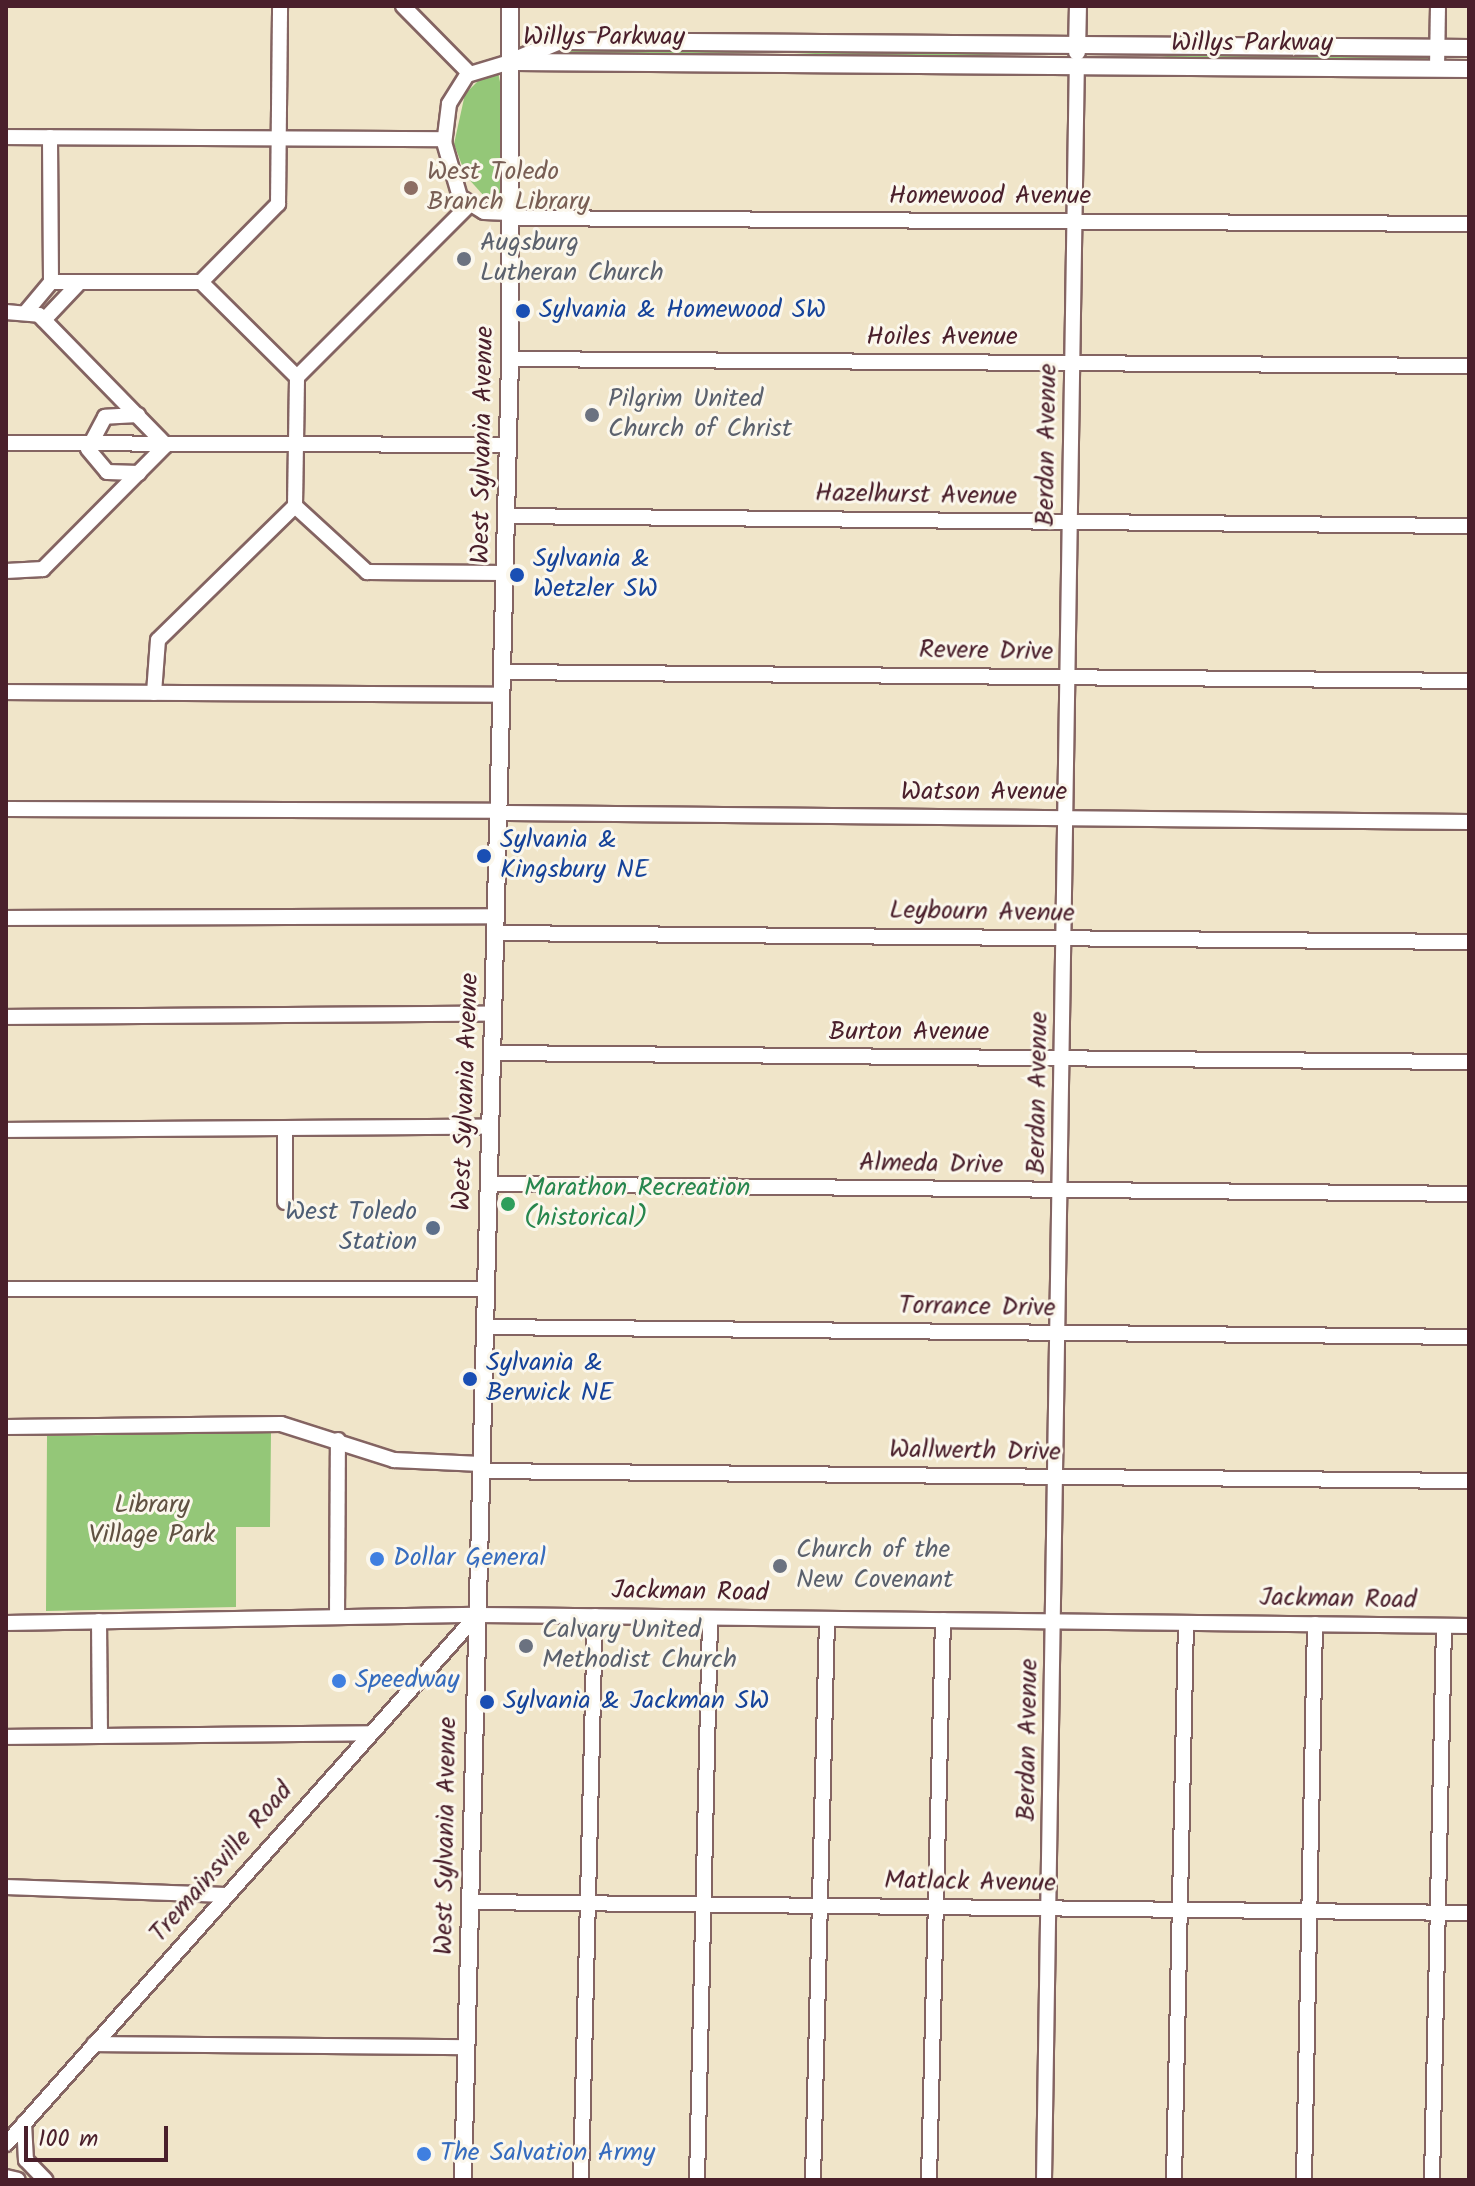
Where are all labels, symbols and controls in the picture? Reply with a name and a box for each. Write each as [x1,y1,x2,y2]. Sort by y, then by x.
street label: Willys Parkway [523,22,685,54]
street label: Willys Parkway [1171,28,1333,60]
place label: West Toledo Branch Library [427,157,590,218]
marker: West Toledo Branch Library [402,179,420,197]
street label: Homewood Avenue [889,181,1091,213]
place label: Augsburg Lutheran Church [480,228,664,290]
marker: Augsburg Lutheran Church [455,250,473,268]
place label: Sylvania & Homewood SW [539,295,826,327]
marker: Sylvania & Homewood SW [514,302,532,320]
street label: Hoiles Avenue [866,322,1018,354]
street label: West Sylvania Avenue [466,326,502,564]
street label: Berdan Avenue [1031,363,1065,527]
place label: Pilgrim United Church of Christ [608,384,792,446]
marker: Pilgrim United Church of Christ [583,406,601,424]
street label: Hazelhurst Avenue [815,479,1017,513]
place label: Sylvania & Wetzler SW [533,544,658,606]
marker: Sylvania & Wetzler SW [508,566,526,584]
street label: Revere Drive [918,635,1054,669]
street label: Watson Avenue [901,777,1067,809]
place label: Sylvania & Kingsbury NE [500,825,649,886]
marker: Sylvania & Kingsbury NE [475,847,493,865]
street label: Leybourn Avenue [889,896,1075,930]
street label: West Sylvania Avenue [447,972,487,1212]
street label: Berdan Avenue [1022,1011,1056,1175]
street label: Burton Avenue [829,1017,989,1049]
street label: Almeda Drive [859,1148,1003,1182]
place label: Marathon Recreation (historical) [524,1173,750,1234]
marker: Marathon Recreation (historical) [499,1195,517,1213]
place label: West Toledo Station [285,1197,417,1258]
marker: West Toledo Station [424,1219,442,1237]
street label: Torrance Drive [898,1291,1056,1325]
place label: Sylvania & Berwick NE [486,1348,614,1410]
marker: Sylvania & Berwick NE [461,1370,479,1388]
street label: Wallwerth Drive [889,1435,1061,1469]
park label: Library Village Park [89,1490,215,1552]
place label: Church of the New Covenant [796,1535,953,1596]
place label: Dollar General [393,1543,546,1575]
marker: Dollar General [368,1550,386,1568]
marker: Church of the New Covenant [771,1557,789,1575]
street label: Jackman Road [611,1576,769,1610]
street label: Jackman Road [1259,1583,1417,1617]
place label: Calvary United Methodist Church [542,1615,737,1676]
marker: Calvary United Methodist Church [517,1637,535,1655]
street label: Berdan Avenue [1012,1658,1046,1822]
place label: Speedway [355,1665,459,1697]
marker: Speedway [330,1672,348,1690]
place label: Sylvania & Jackman SW [503,1686,769,1718]
marker: Sylvania & Jackman SW [478,1693,496,1711]
street label: West Sylvania Avenue [429,1717,465,1955]
street label: Tremainsville Road [144,1776,300,1950]
street label: Matlack Avenue [884,1866,1056,1900]
scale bar [28,2110,172,2160]
text: 100 m [38,2120,98,2159]
place label: The Salvation Army [440,2138,655,2170]
marker: The Salvation Army [415,2145,433,2163]

